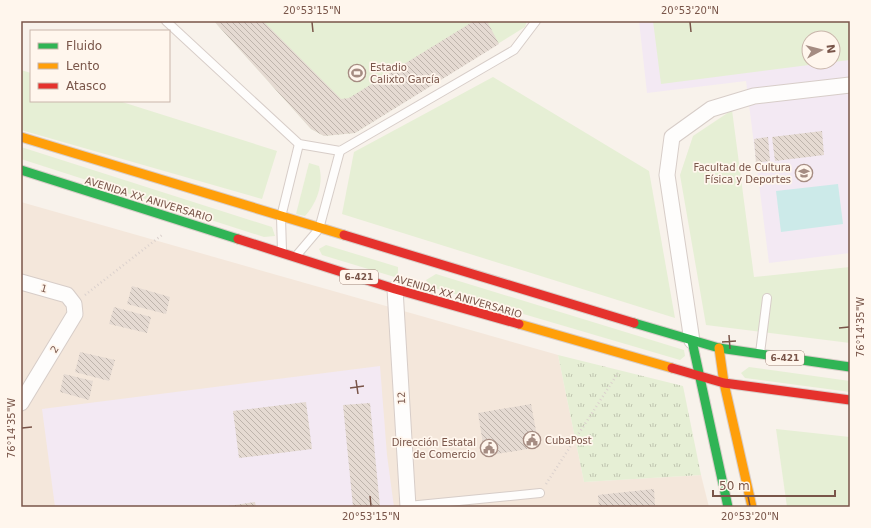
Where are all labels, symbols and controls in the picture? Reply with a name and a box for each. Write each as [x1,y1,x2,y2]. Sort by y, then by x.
text: 20°53'15"N [283,5,341,16]
text: 20°53'20"N [661,5,719,16]
legend [30,30,170,102]
north arrow [801,30,841,70]
text: Fluido [66,39,102,53]
text: N [823,43,837,54]
text: Lento [66,59,100,73]
place label: Estadio Calixto García [370,62,440,85]
sports icon: Estadio Calixto García [347,63,367,83]
text: Atasco [66,79,106,93]
place label: Facultad de Cultura Física y Deportes [694,162,791,185]
school or university icon: Facultad de Cultura Física y Deportes [794,163,814,183]
street label: AVENIDA XX ANIVERSARIO [84,175,214,224]
road number: 6-421 [340,270,378,284]
street label: AVENIDA XX ANIVERSARIO [393,273,523,320]
street label: 1 [39,282,48,295]
text: 76°14'35"W [855,297,866,357]
street label: 2 [48,344,61,355]
road number: 6-421 [766,351,804,365]
street label: 12 [396,391,407,405]
text: 76°14'35"W [6,398,17,458]
public building icon: CubaPost [522,430,542,450]
place label: CubaPost [545,435,592,446]
place label: Dirección Estatal de Comercio [392,437,476,460]
public building icon: Dirección Estatal de Comercio [479,438,499,458]
scale bar [713,472,835,498]
text: 50 m [719,479,750,493]
text: 20°53'15"N [342,511,400,522]
text: 20°53'20"N [721,511,779,522]

